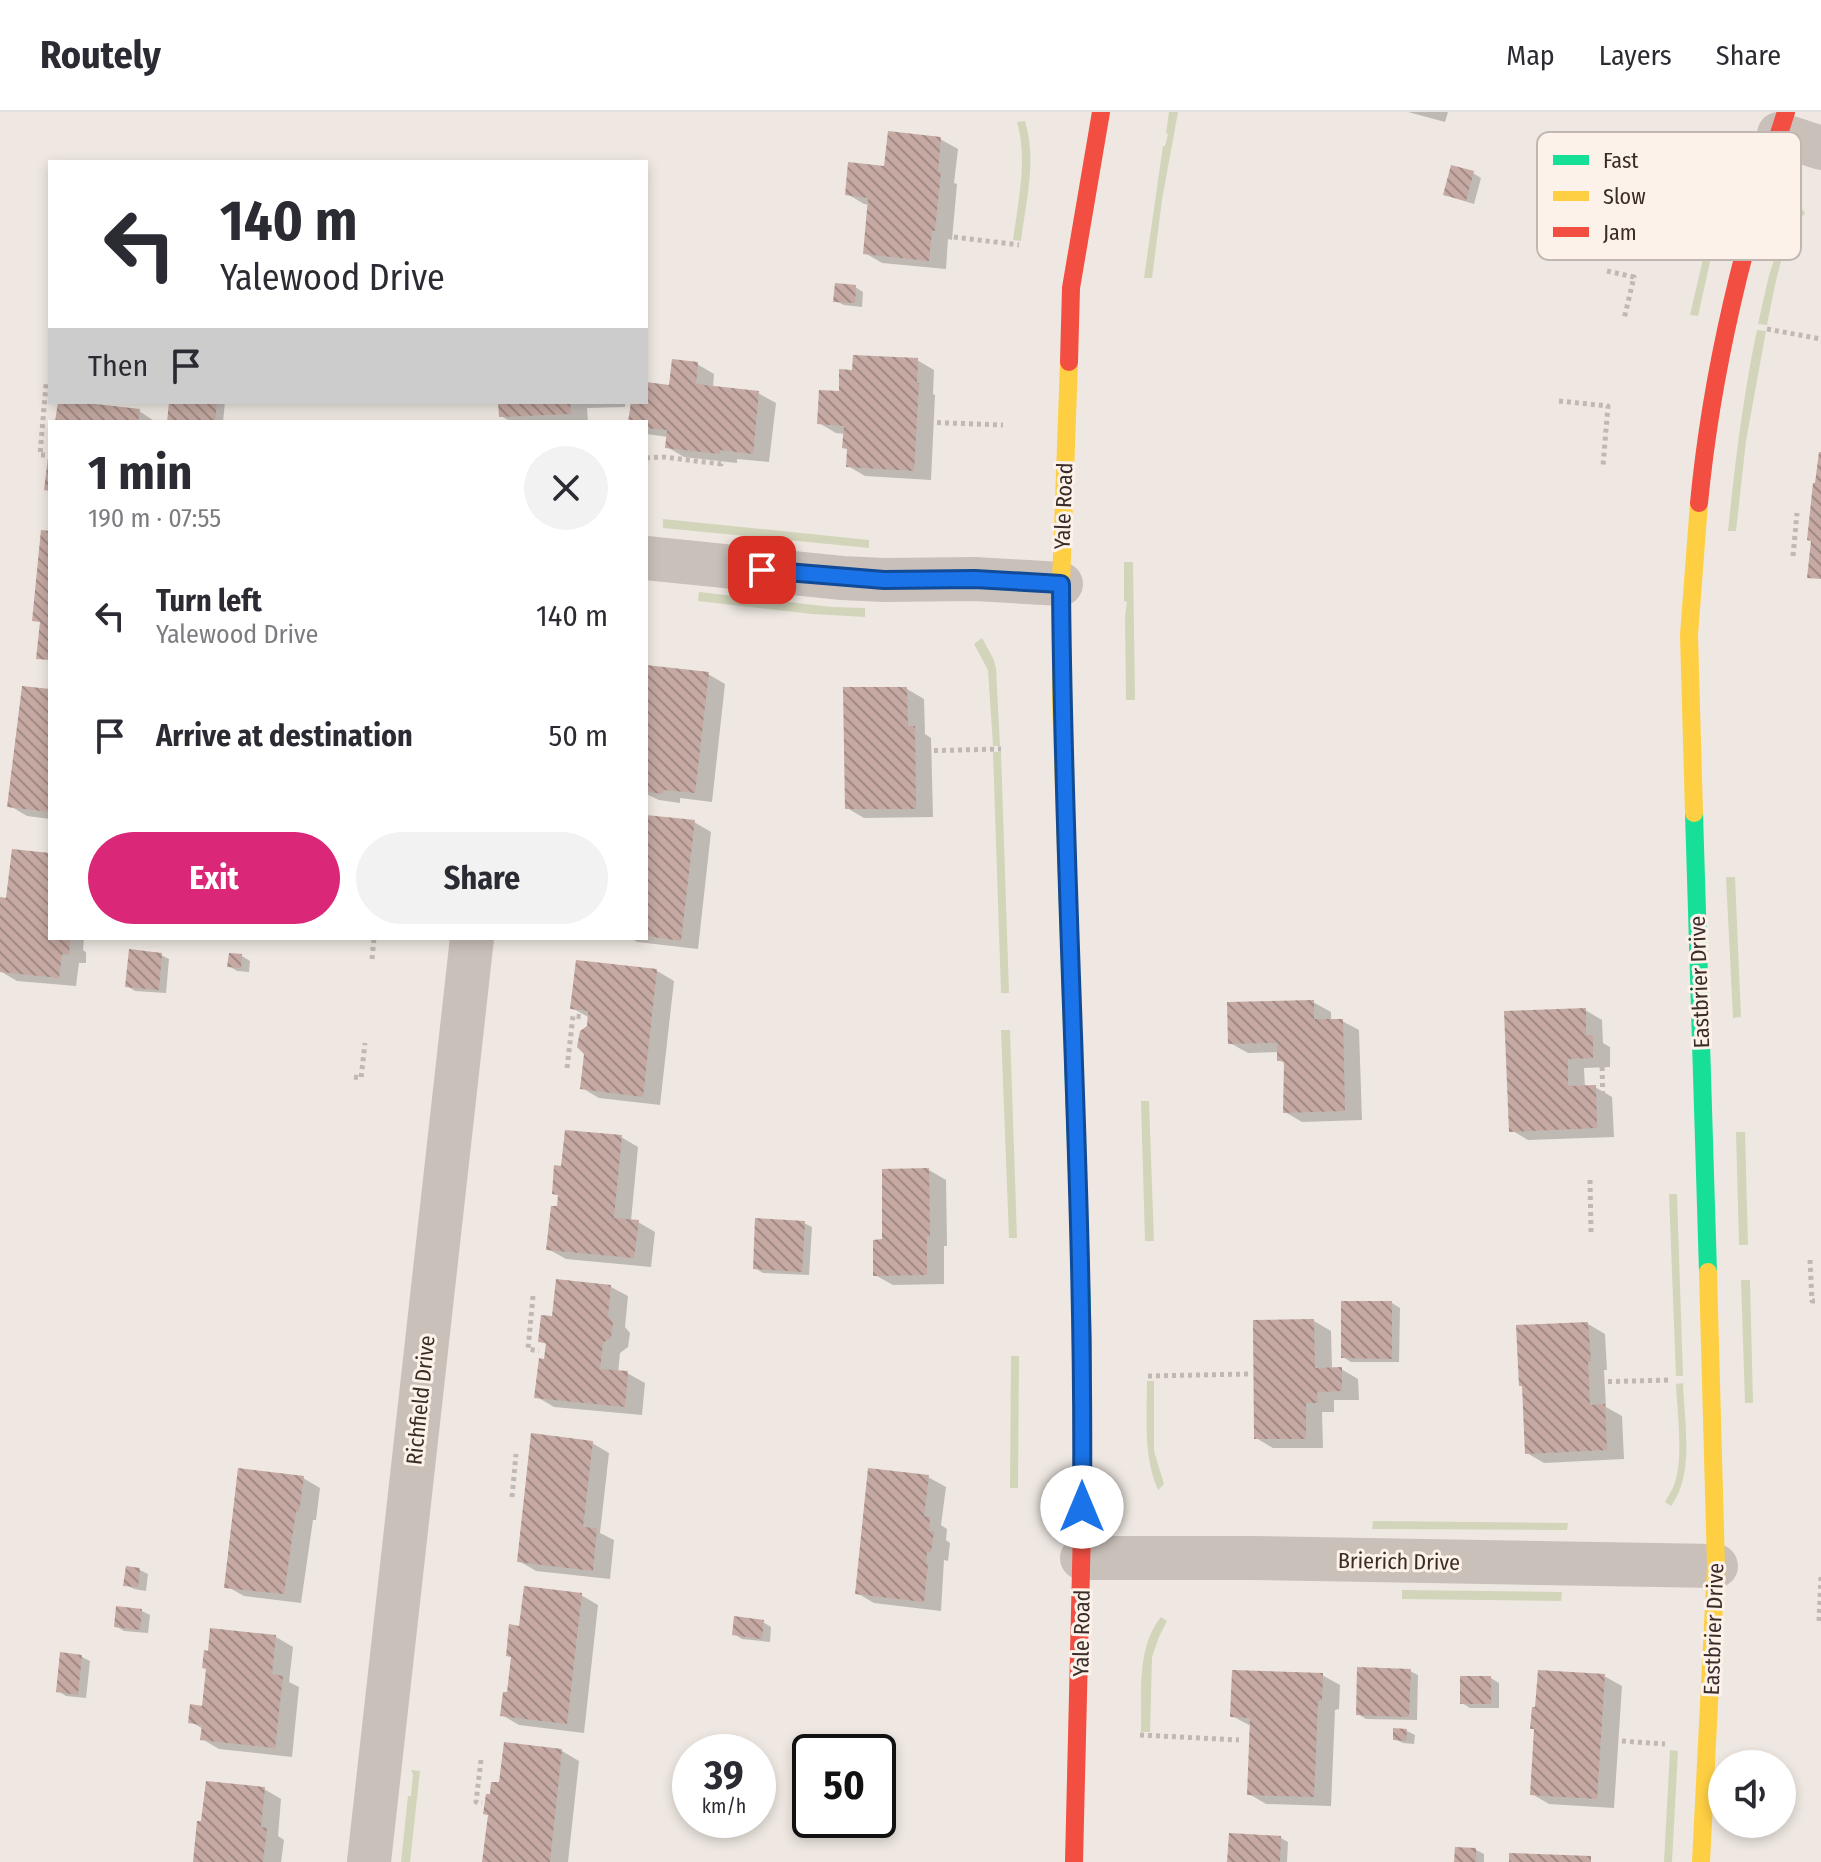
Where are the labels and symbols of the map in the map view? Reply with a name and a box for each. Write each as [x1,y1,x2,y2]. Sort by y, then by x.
legend [1537,132,1801,260]
text: Fast [1603,147,1639,174]
text: Slow [1603,183,1646,210]
text: Jam [1603,219,1637,246]
street label: Yale Road [1048,462,1079,550]
pin [728,536,796,604]
street label: Eastbrier Drive [1684,915,1715,1049]
street label: Richfield Drive [400,1334,441,1466]
position arrow [1040,1465,1124,1549]
street label: Brierich Drive [1338,1547,1460,1576]
street label: Eastbrier Drive [1698,1562,1729,1696]
street label: Yale Road [1067,1589,1096,1677]
speed limit sign: 50 [792,1734,896,1838]

